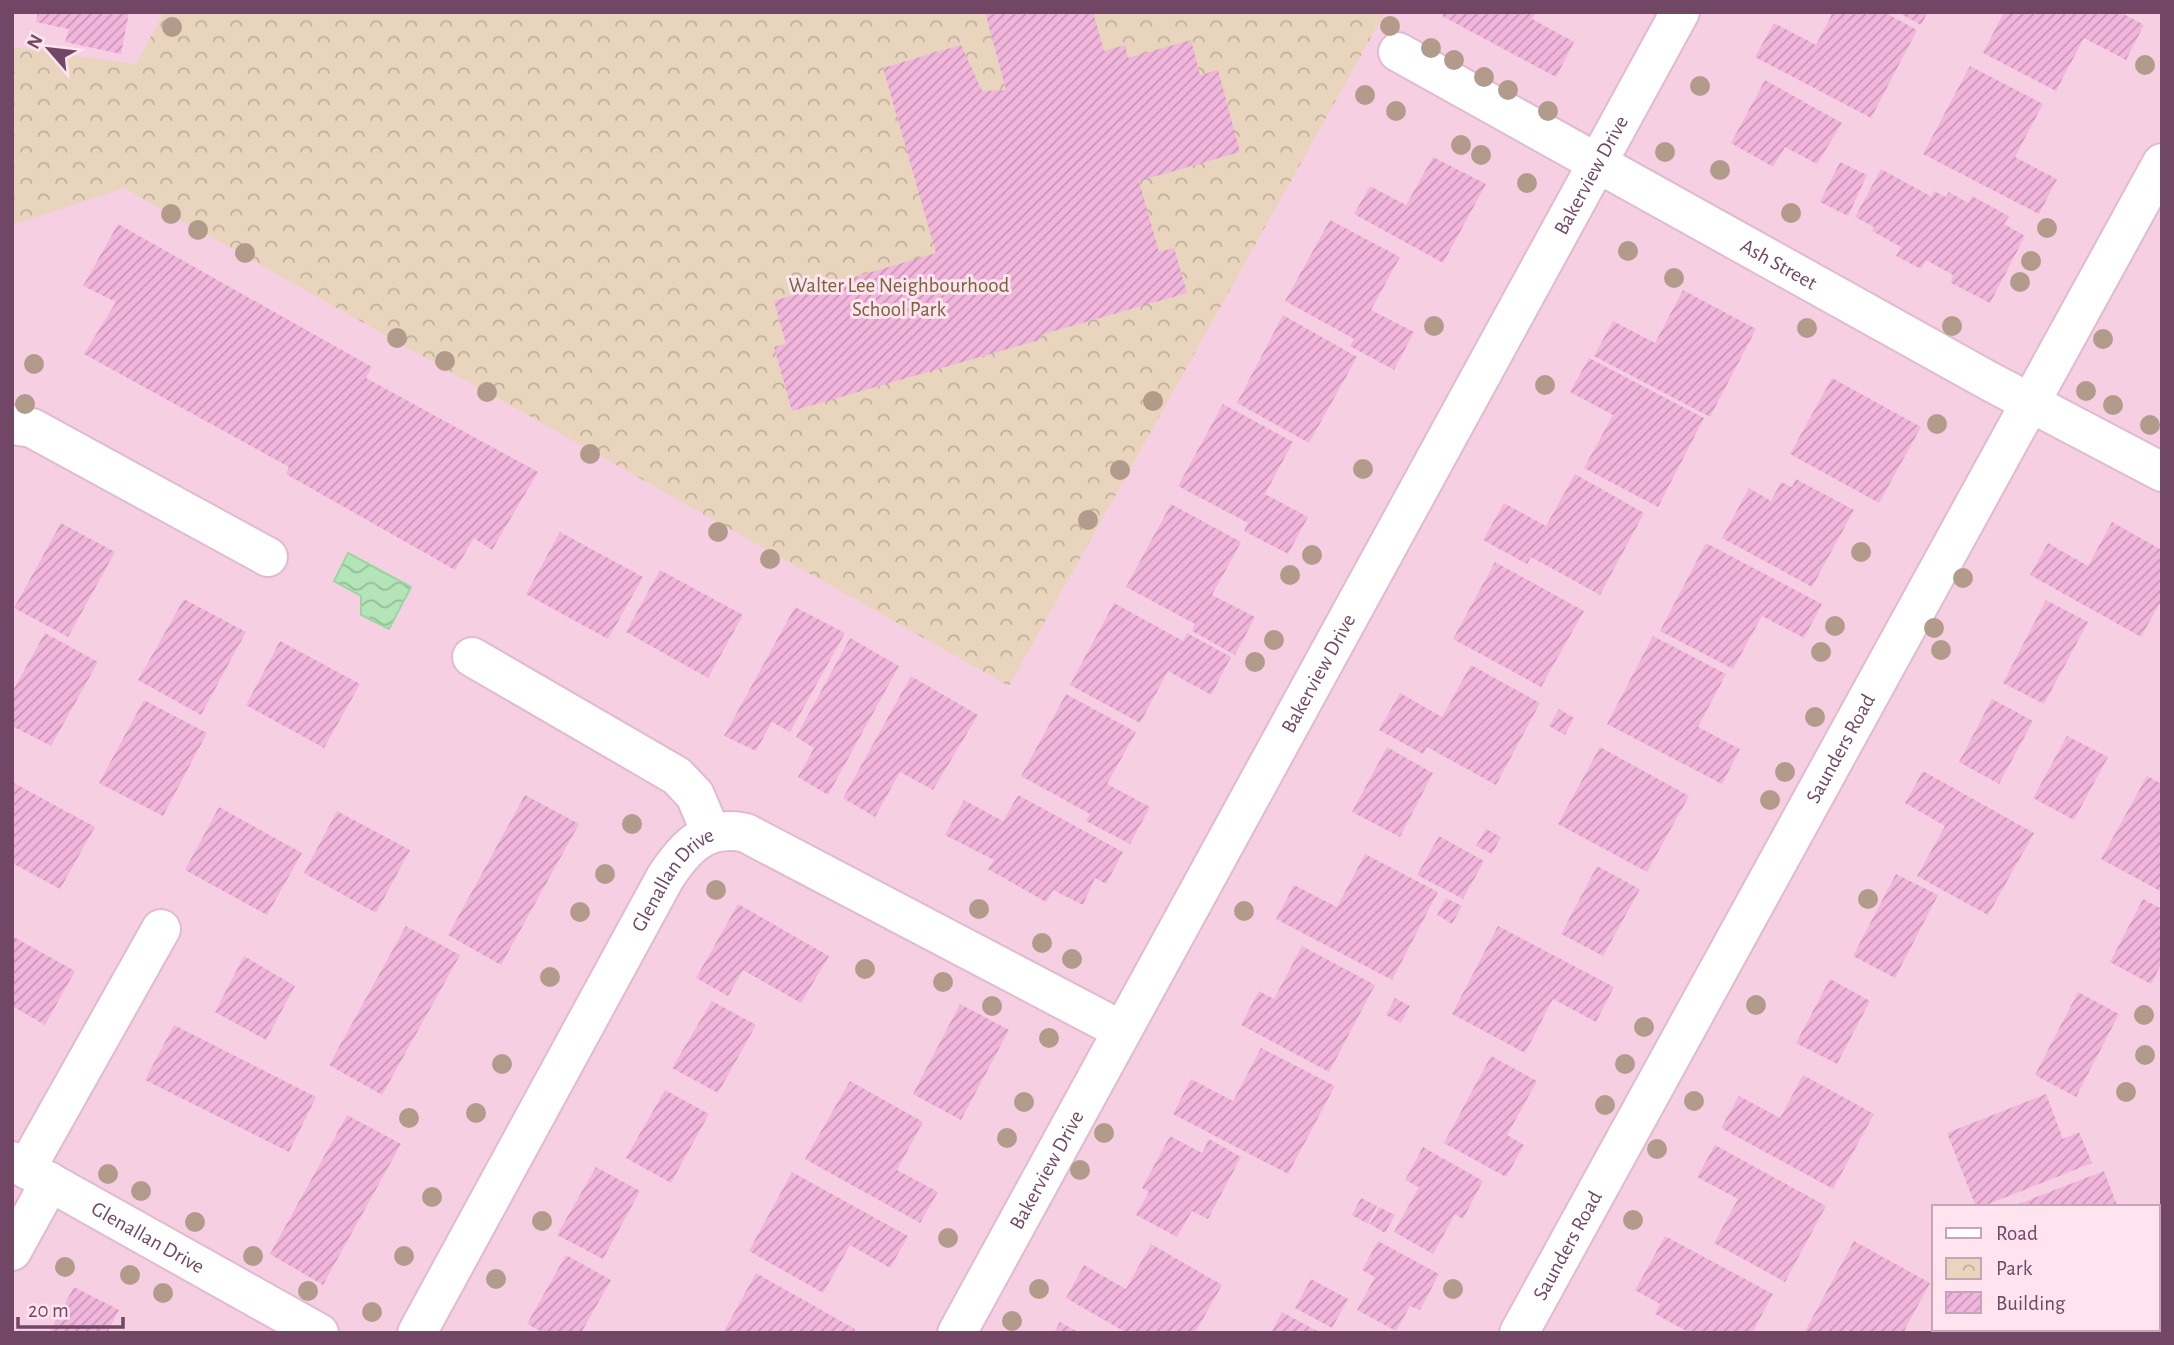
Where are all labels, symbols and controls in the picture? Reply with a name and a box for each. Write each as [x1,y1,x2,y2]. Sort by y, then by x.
north arrow [14,14,84,84]
text: N [24,31,47,52]
street label: Bakerview Drive [1550,112,1632,238]
street label: Ash Street [1737,235,1821,294]
park label: Walter Lee Neighbourhood School Park [789,275,1010,320]
street label: Bakerview Drive [1277,610,1359,736]
street label: Saunders Road [1802,690,1879,807]
street label: Glenallan Drive [628,824,717,935]
street label: Bakerview Drive [1005,1107,1087,1233]
street label: Saunders Road [1529,1187,1606,1303]
street label: Glenallan Drive [88,1197,208,1277]
legend [1932,1205,2160,1331]
text: Road [1996,1223,2038,1244]
text: Park [1996,1258,2033,1279]
scale bar [18,1286,122,1330]
text: Building [1996,1293,2066,1314]
text: 20 m [28,1300,69,1321]

